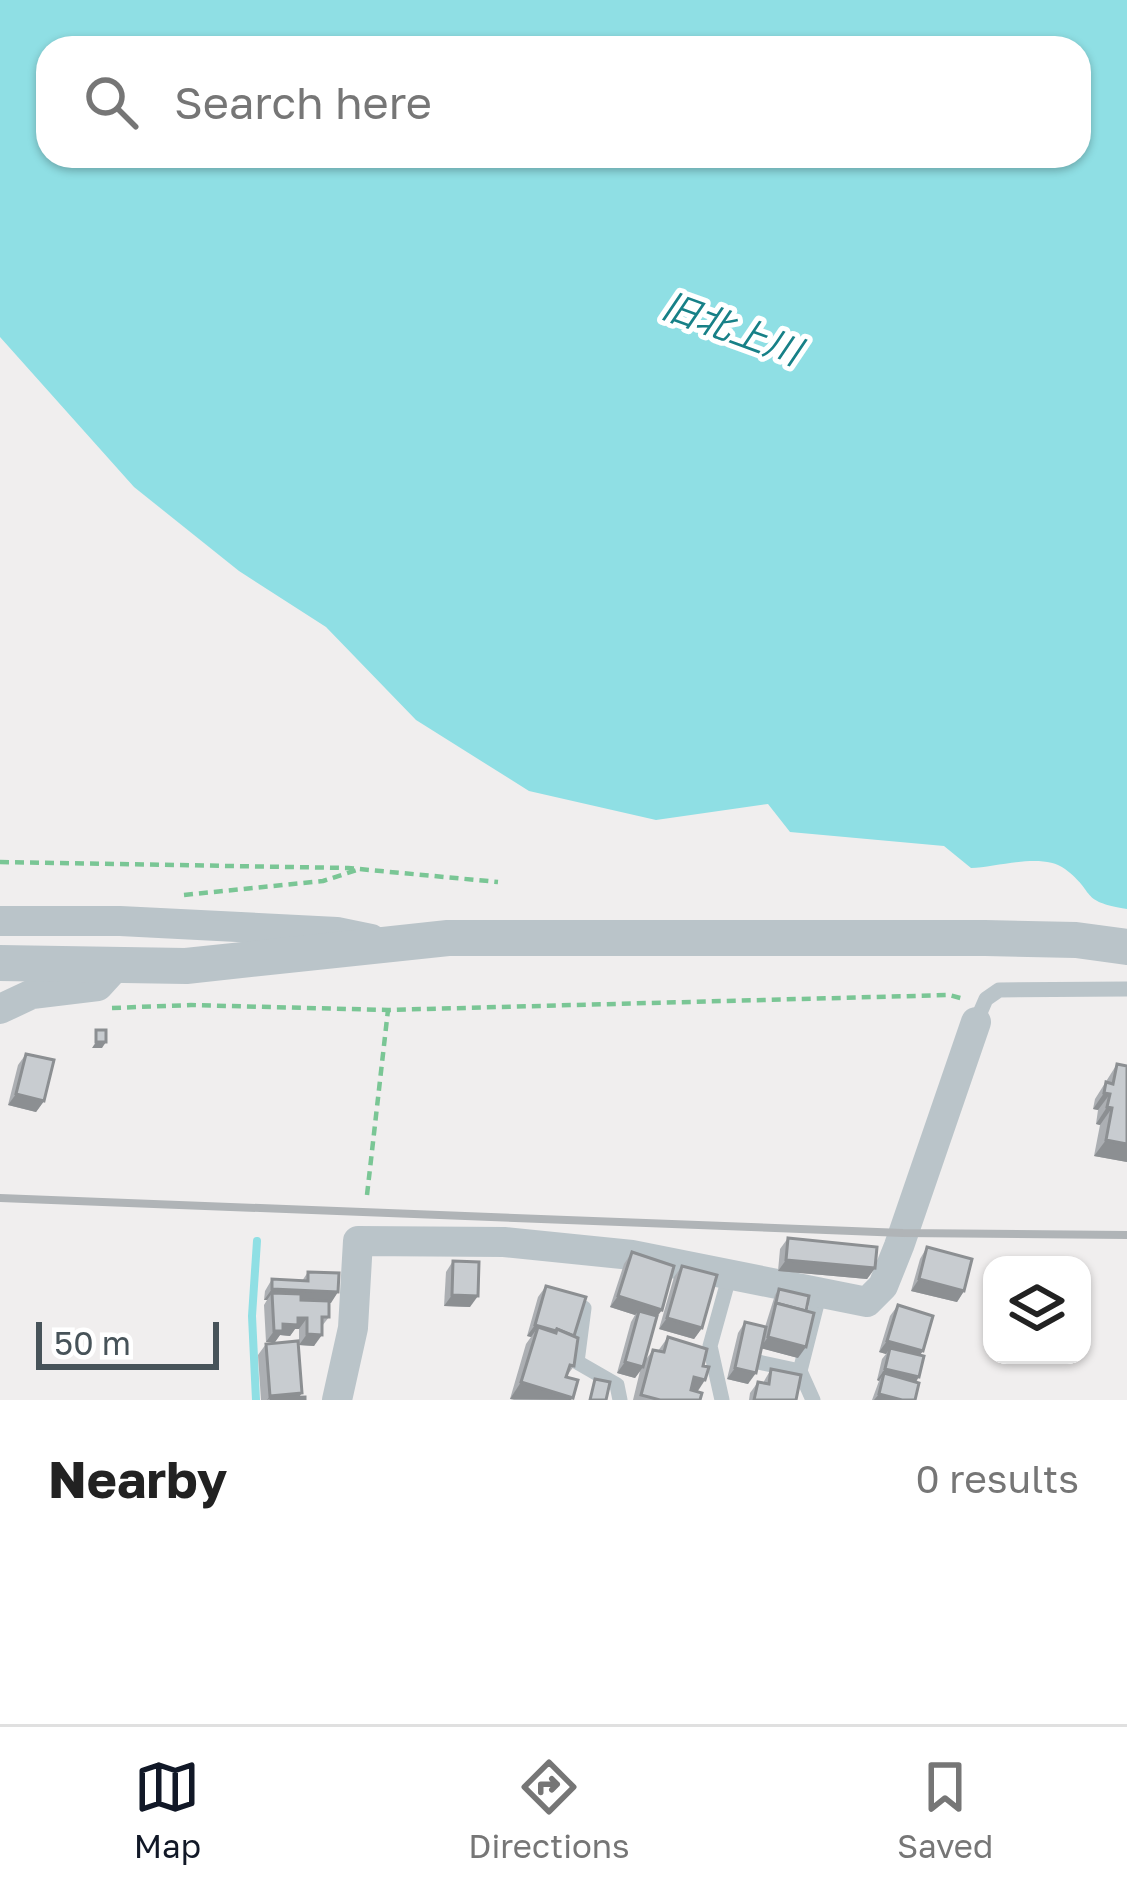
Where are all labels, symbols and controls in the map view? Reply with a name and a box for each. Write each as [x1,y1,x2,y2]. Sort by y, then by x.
search box [36,36,1091,168]
icon: search [78,69,144,135]
text: Search here [174,75,432,129]
water label: 旧北上川 [657,283,811,374]
map controls [983,1256,1091,1364]
button: layers [983,1256,1091,1364]
scale bar [36,1316,219,1369]
text: 50 m [54,1323,131,1362]
text: Nearby [48,1448,227,1509]
text: 0 results [915,1455,1079,1502]
tab: Map [134,1754,201,1865]
tab: Directions [468,1754,630,1865]
tab: Saved [897,1754,993,1865]

